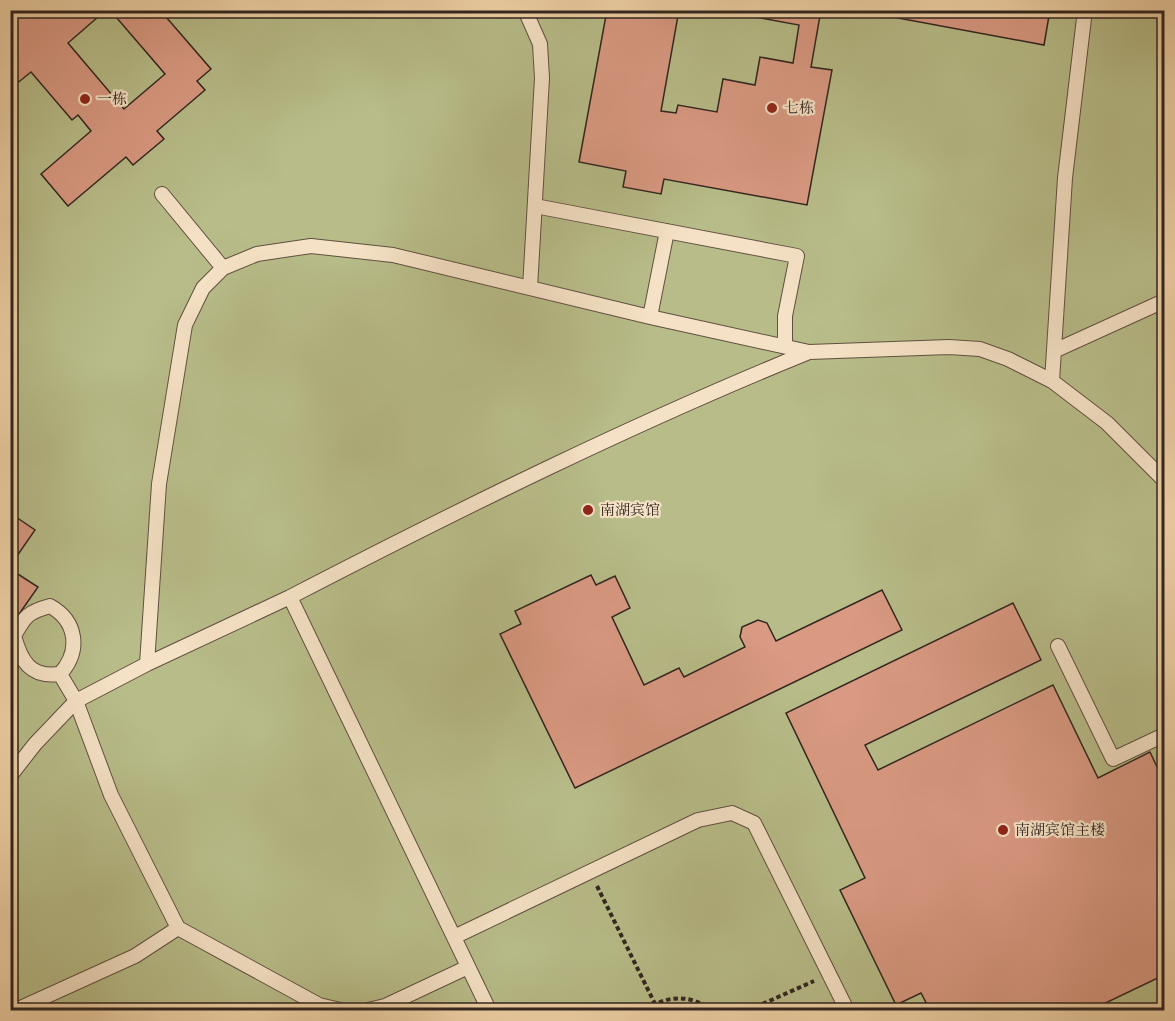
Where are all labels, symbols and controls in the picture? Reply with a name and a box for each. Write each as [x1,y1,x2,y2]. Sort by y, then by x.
place label: 一栋 [97,89,127,108]
marker: 一栋 [78,92,92,106]
place label: 七栋 [784,98,814,117]
marker: 七栋 [765,101,779,115]
place label: 南湖宾馆 [600,500,660,519]
marker: 南湖宾馆 [581,503,595,517]
place label: 南湖宾馆主楼 [1015,820,1105,839]
marker: 南湖宾馆主楼 [996,823,1010,837]

